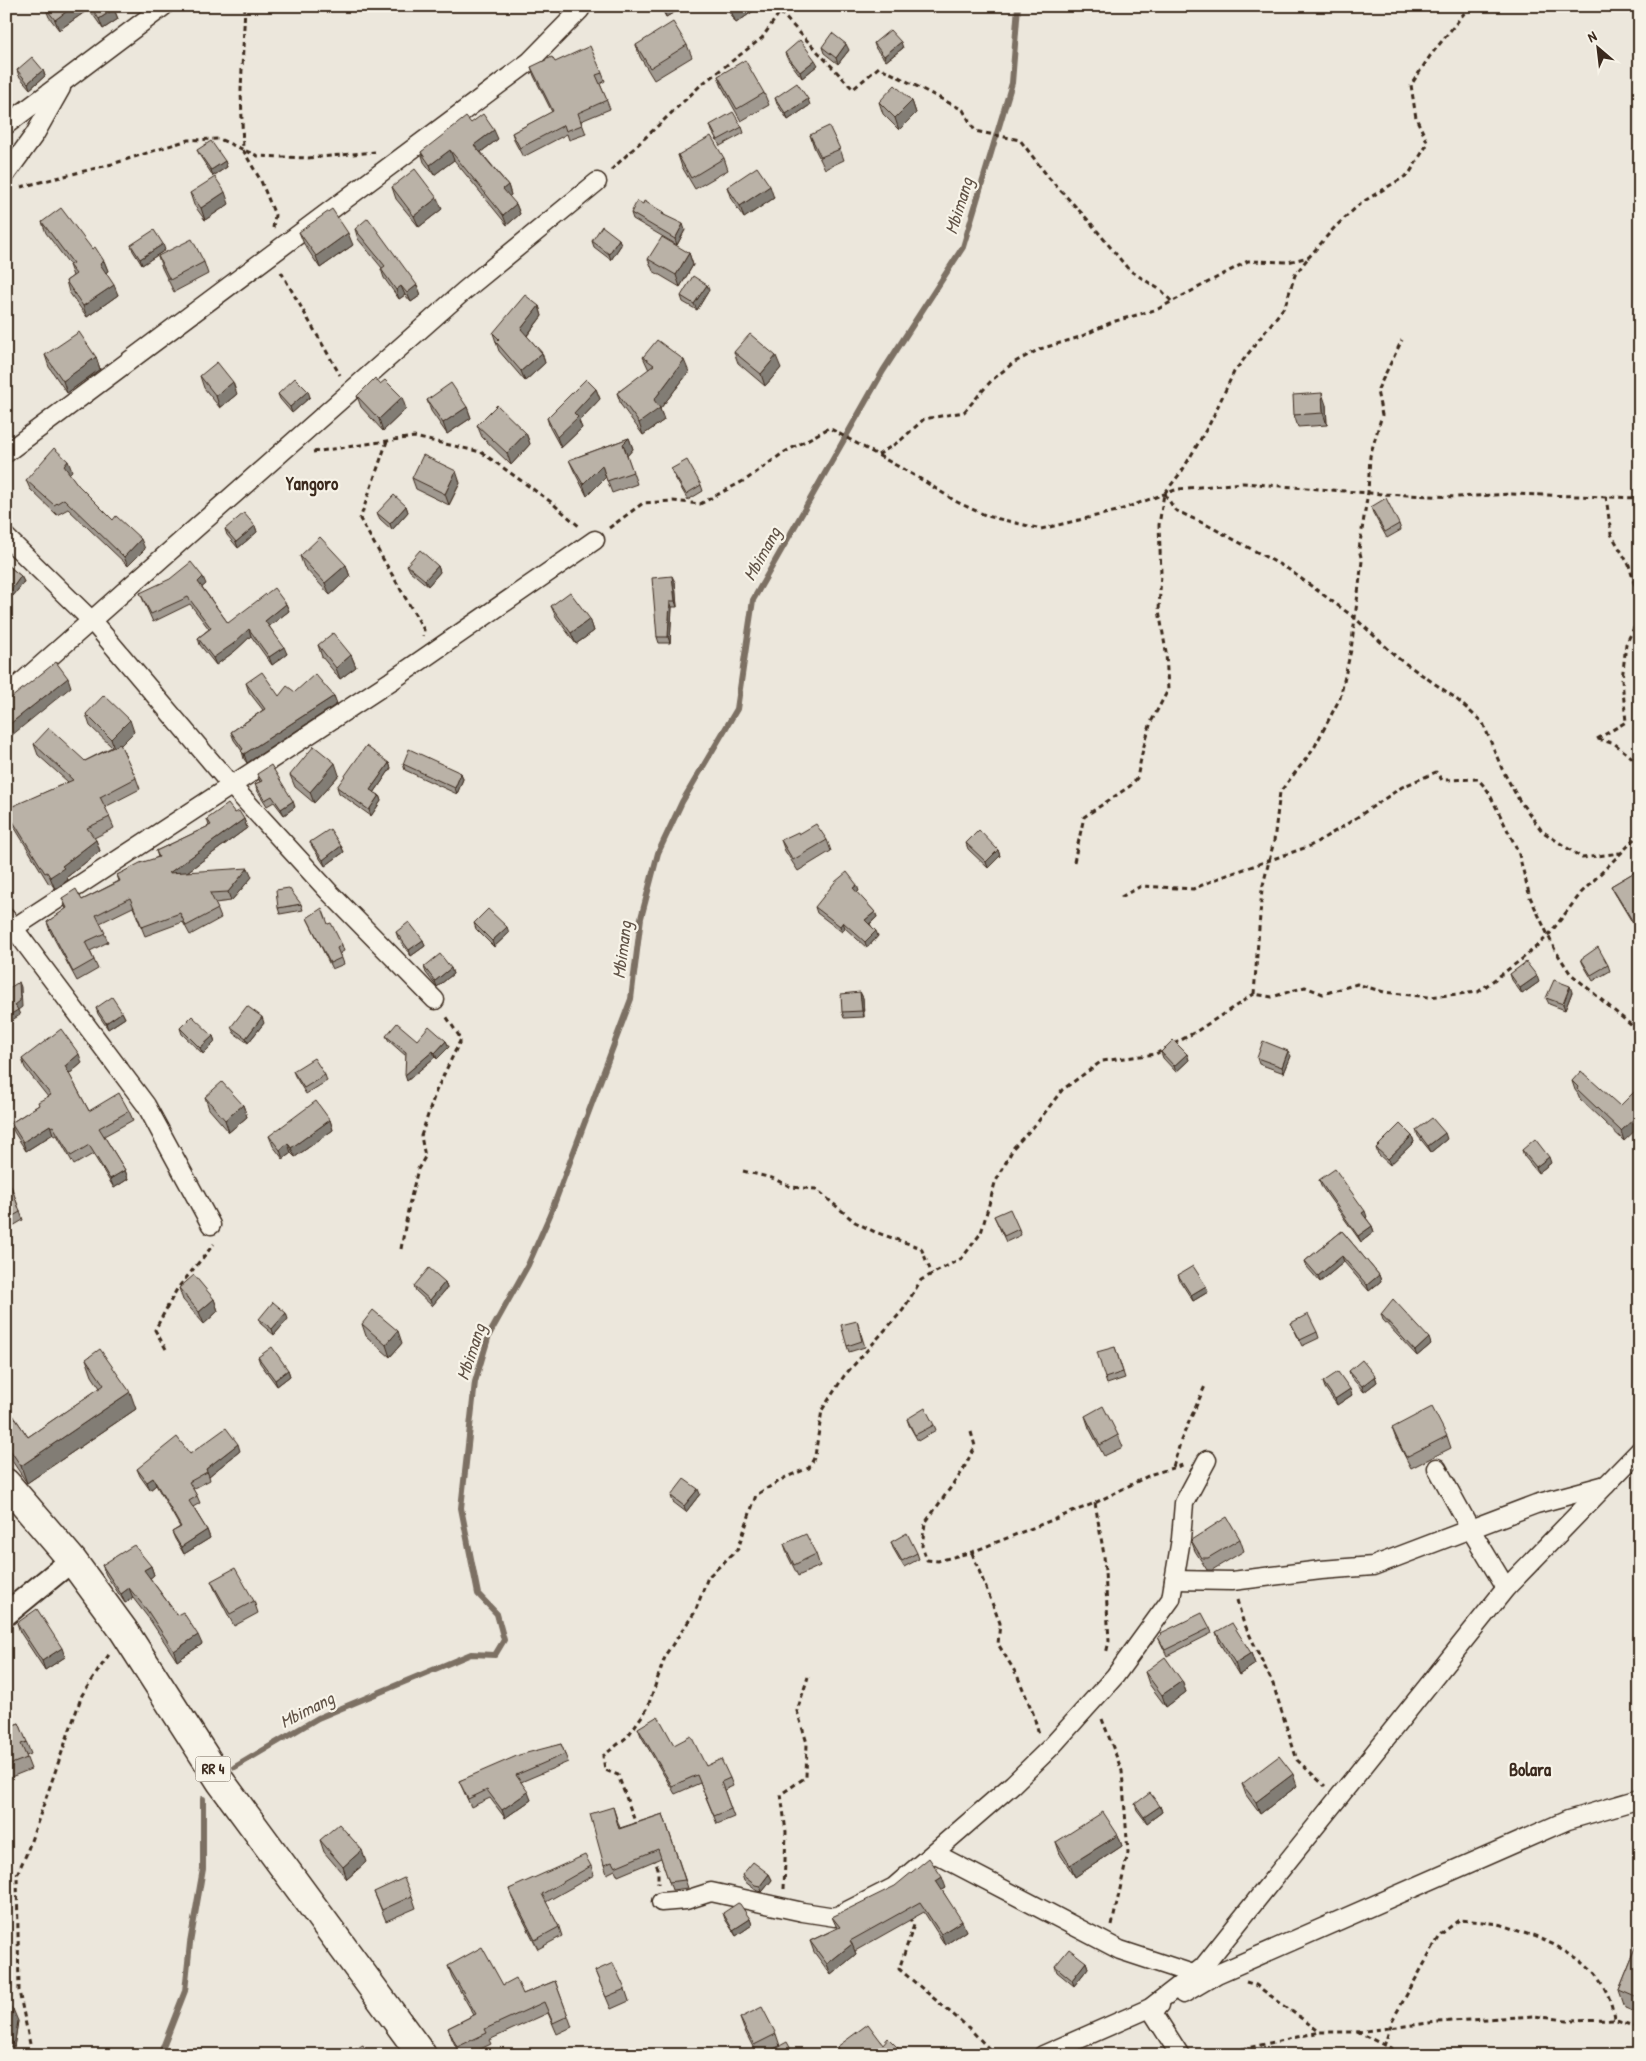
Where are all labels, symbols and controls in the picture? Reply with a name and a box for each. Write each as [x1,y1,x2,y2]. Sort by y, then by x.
north arrow [1574,22,1624,72]
text: N [1584,26,1600,46]
water label: Mbimang [938,174,979,237]
district label: Yangoro [286,471,339,497]
water label: Mbimang [737,522,787,585]
water label: Mbimang [606,919,638,980]
water label: Mbimang [450,1320,492,1383]
water label: Mbimang [275,1685,339,1734]
road number: RR 4 [196,1756,230,1782]
district label: Bolara [1509,1757,1552,1782]

